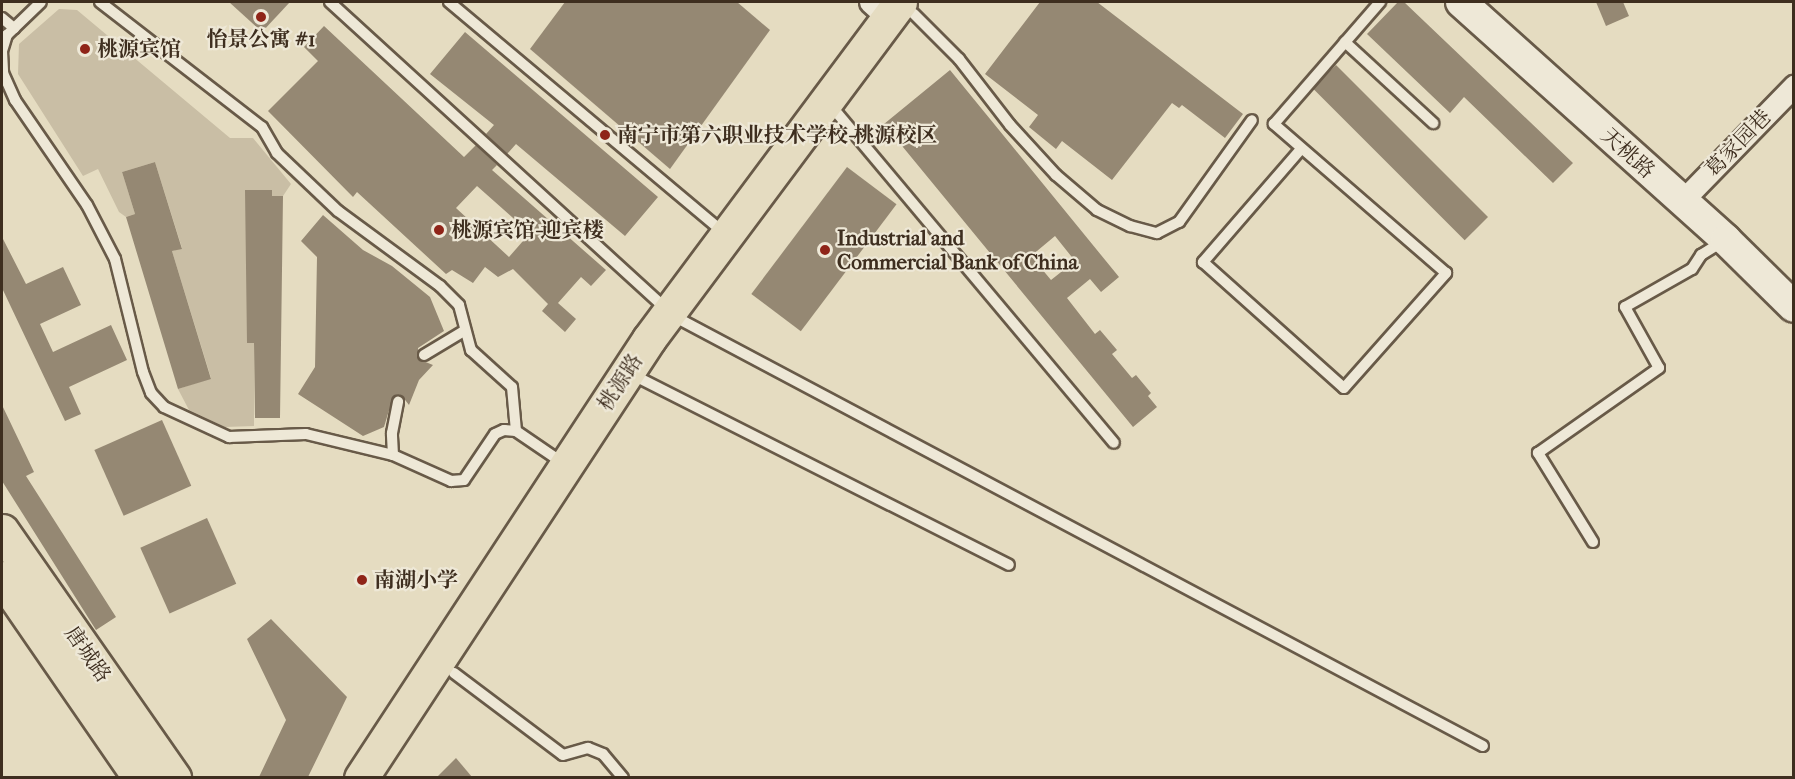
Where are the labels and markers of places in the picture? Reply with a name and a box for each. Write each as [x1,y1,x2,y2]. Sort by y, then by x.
marker: 怡景公寓 #1 [254,10,268,24]
place label: 怡景公寓 #1 [206,26,316,52]
place label: 桃源宾馆 [97,36,181,62]
marker: 桃源宾馆 [78,42,92,56]
place label: 南宁市第六职业技术学校-桃源校区 [617,122,937,148]
marker: 南宁市第六职业技术学校-桃源校区 [598,128,612,142]
place label: 桃源宾馆-迎宾楼 [451,217,603,243]
marker: 桃源宾馆-迎宾楼 [432,223,446,237]
place label: Industrial and Commercial Bank of China [837,225,1078,275]
marker: Industrial and Commercial Bank of China [818,243,832,257]
place label: 南湖小学 [374,567,458,593]
marker: 南湖小学 [355,573,369,587]

